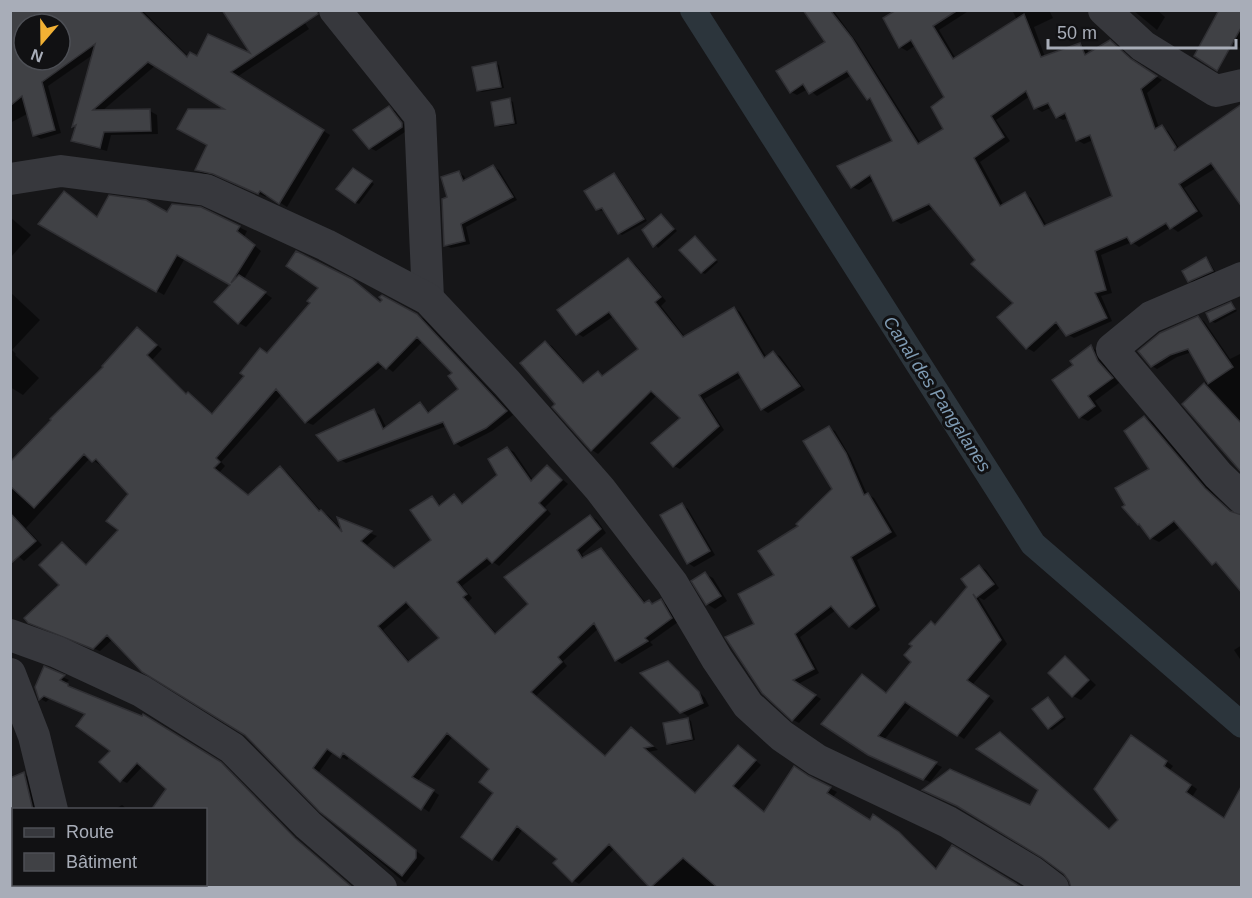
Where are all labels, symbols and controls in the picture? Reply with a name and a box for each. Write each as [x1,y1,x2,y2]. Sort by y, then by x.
north arrow [12,12,72,72]
scale bar [1048,12,1236,50]
text: 50 m [1057,23,1097,43]
text: N [29,46,45,66]
water label: Canal des Pangalanes [879,313,995,475]
legend [12,808,207,886]
text: Route [66,822,114,842]
text: Bâtiment [66,852,137,872]

